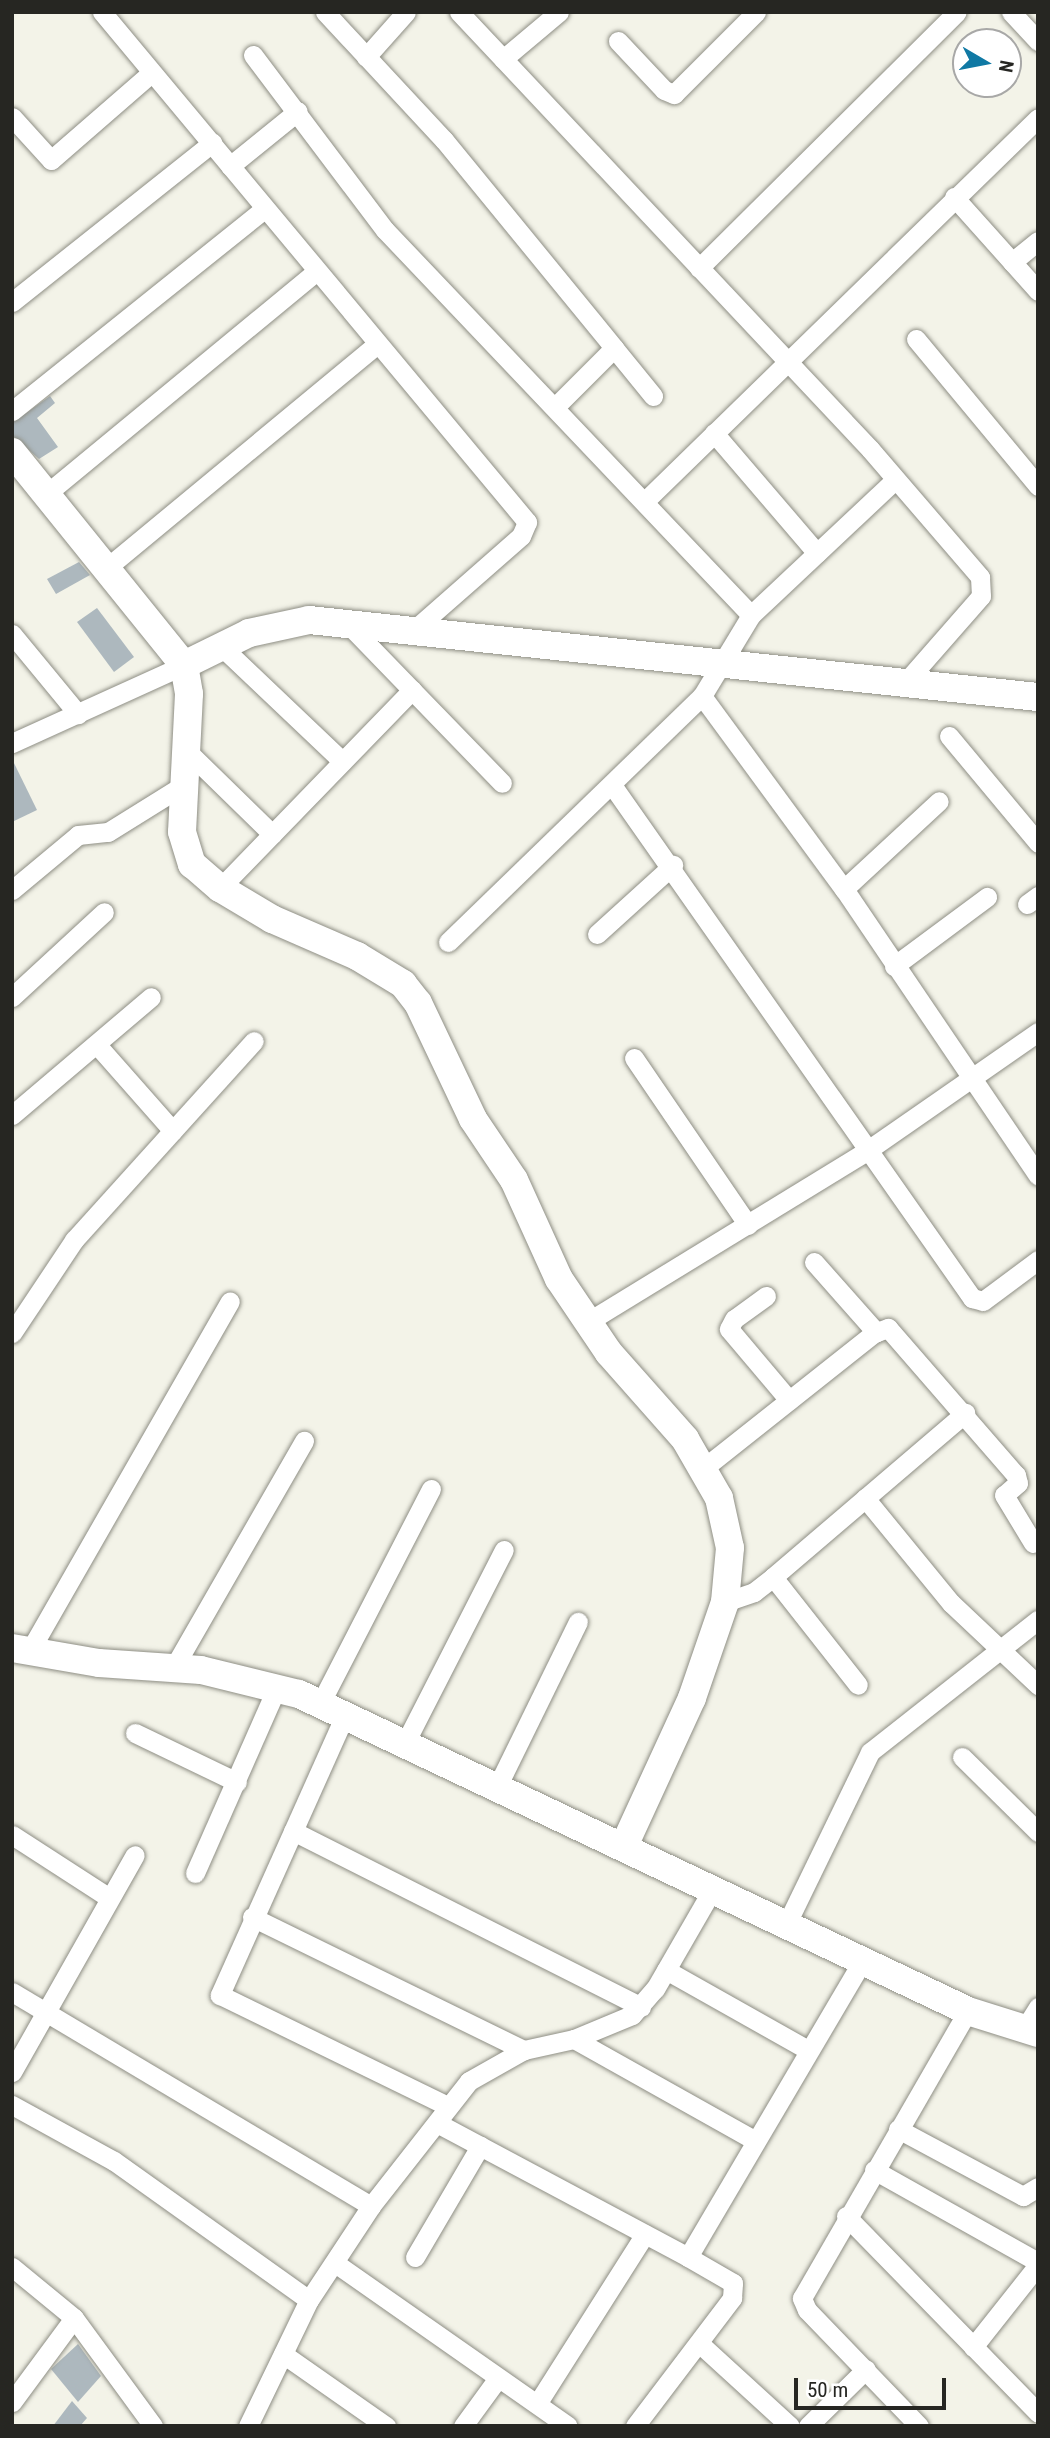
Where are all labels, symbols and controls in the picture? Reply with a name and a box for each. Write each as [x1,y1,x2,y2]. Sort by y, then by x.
north arrow [952,28,1022,98]
text: N [994,59,1019,74]
scale bar [798,2364,950,2408]
text: 50 m [807,2378,848,2402]

